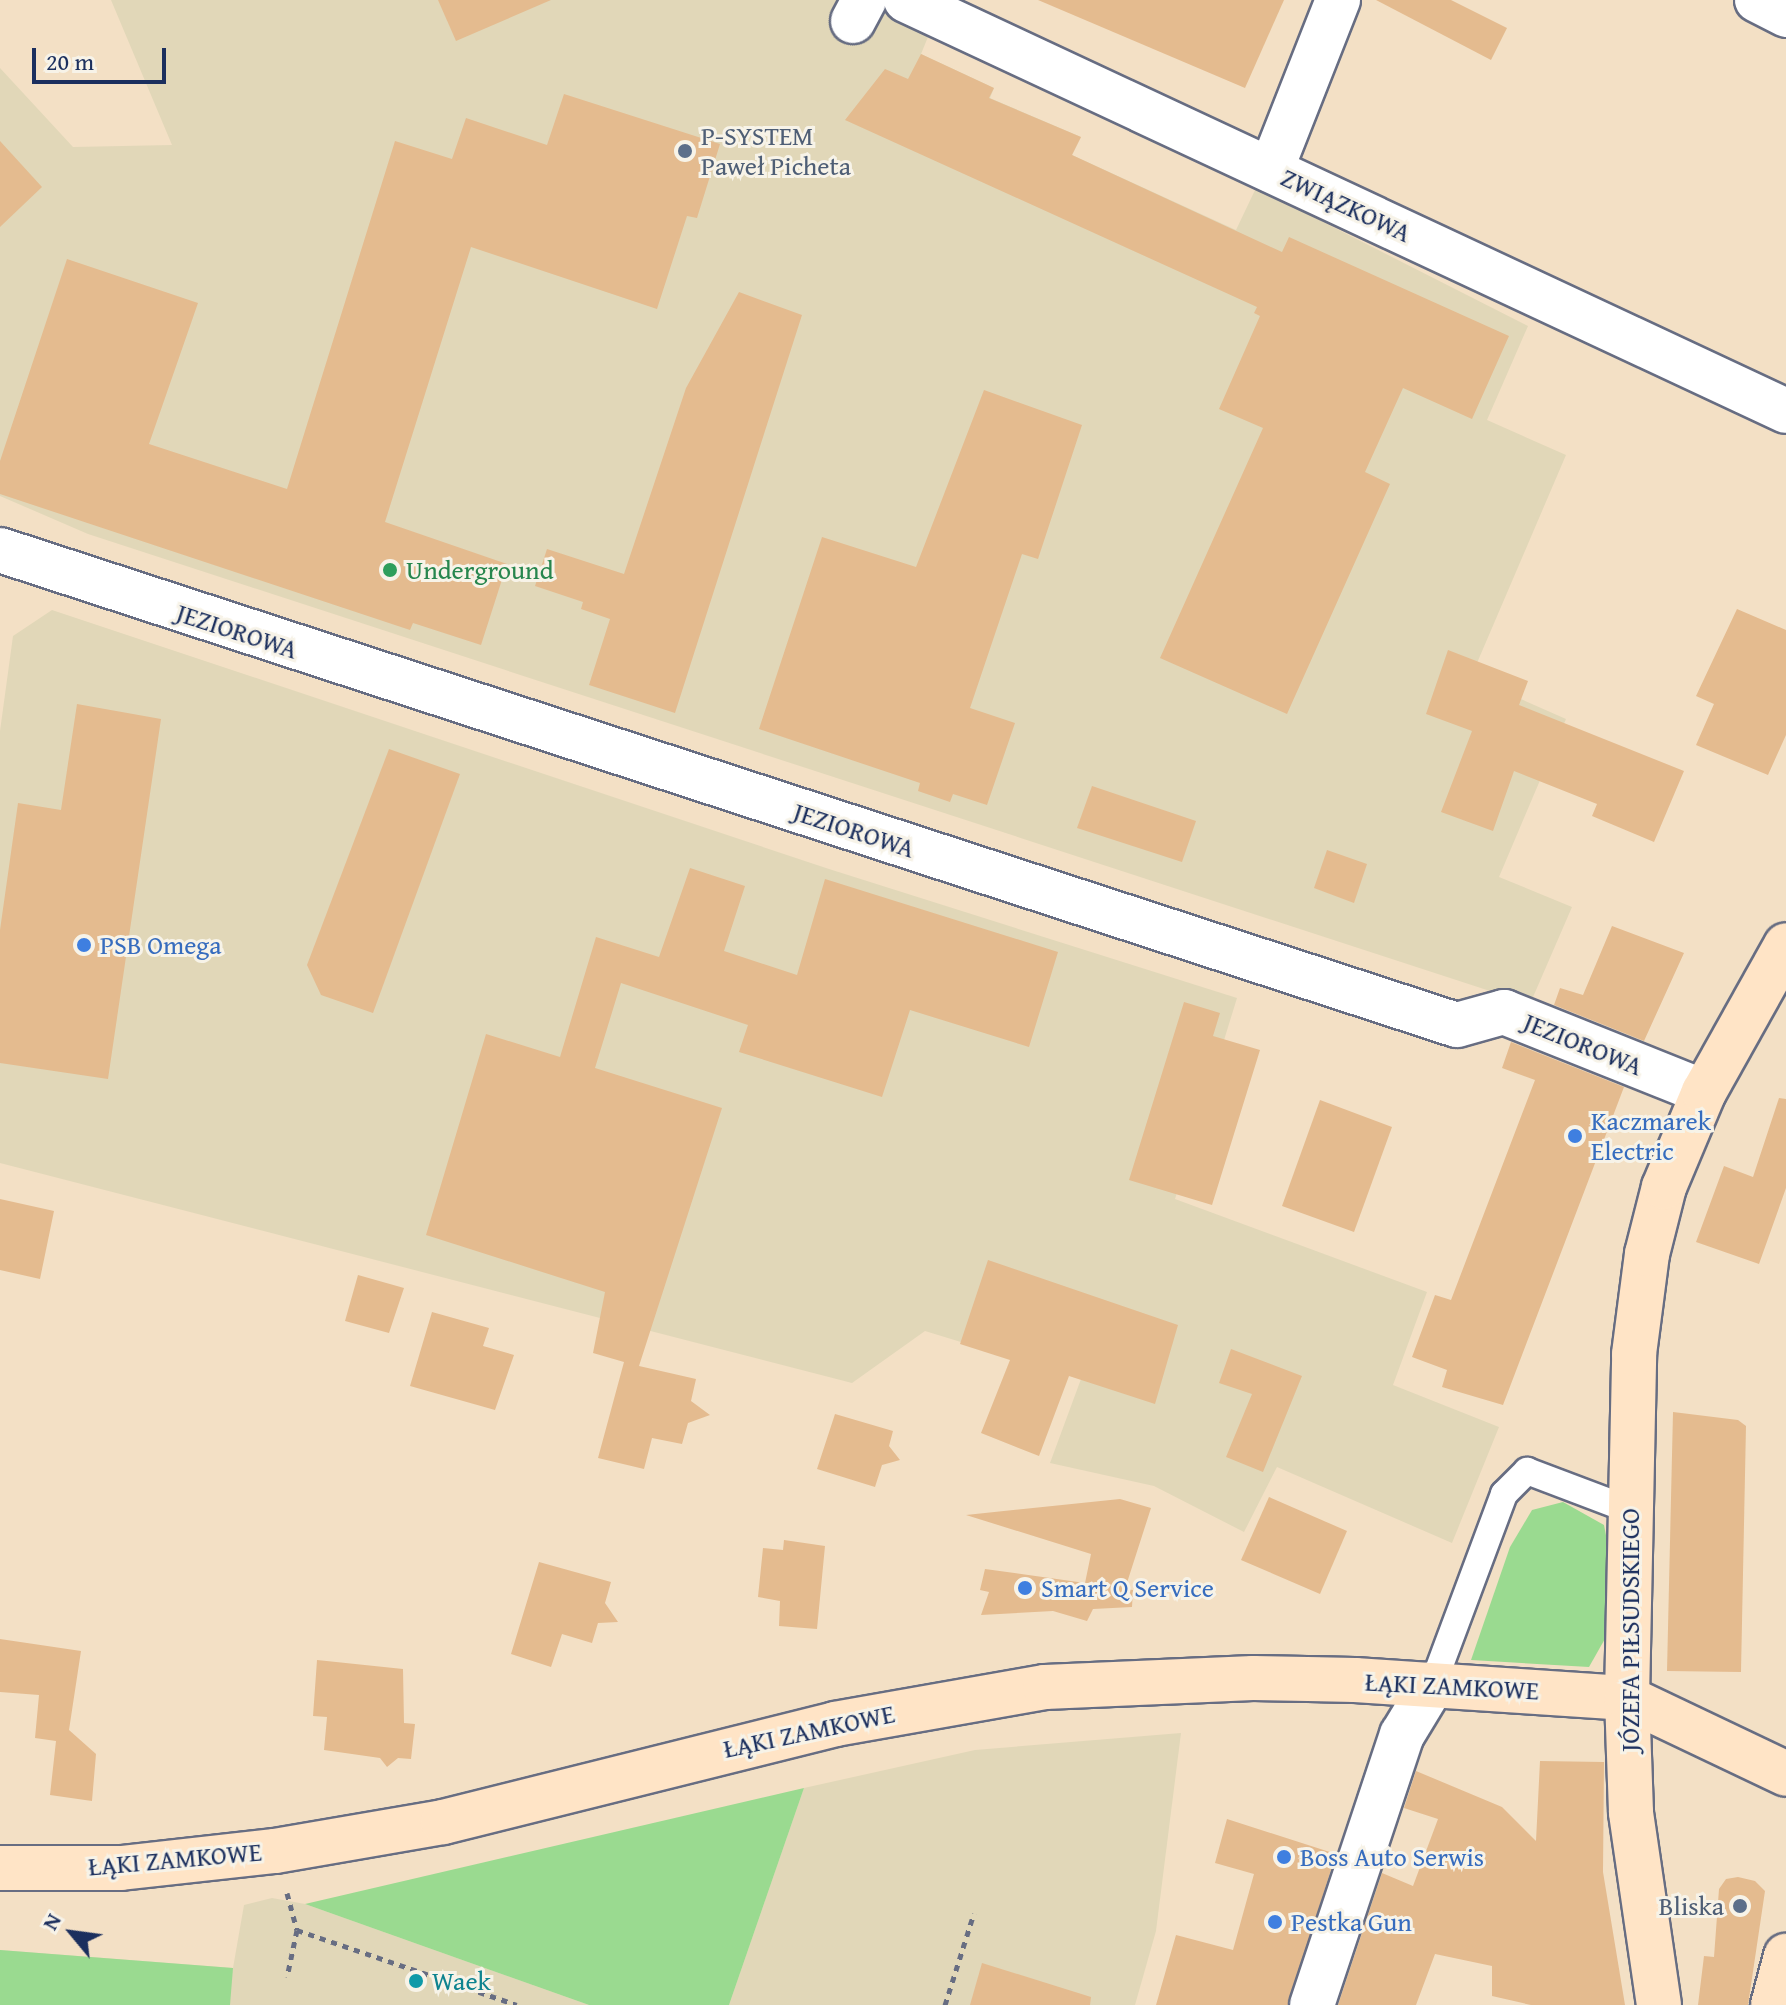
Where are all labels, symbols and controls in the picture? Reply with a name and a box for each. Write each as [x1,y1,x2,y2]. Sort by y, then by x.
scale bar [36,32,170,82]
text: 20 m [46,44,94,79]
place label: P-SYSTEM Paweł Picheta [701,120,851,182]
marker: P-SYSTEM Paweł Picheta [676,142,694,160]
street label: ZWIĄZKOWA [1276,161,1416,249]
place label: Underground [406,554,554,586]
marker: Underground [381,561,399,579]
street label: JEZIOROWA [172,597,302,665]
street label: JEZIOROWA [789,796,919,864]
place label: PSB Omega [100,929,222,961]
marker: PSB Omega [75,936,93,954]
street label: JEZIOROWA [1519,1006,1647,1082]
place label: Kaczmarek Electric [1591,1105,1711,1166]
marker: Kaczmarek Electric [1566,1127,1584,1145]
street label: JÓZEFA PIŁSUDSKIEGO [1614,1508,1646,1752]
place label: Smart Q Service [1041,1572,1214,1604]
marker: Smart Q Service [1016,1579,1034,1597]
street label: ŁĄKI ZAMKOWE [1364,1666,1540,1706]
street label: ŁĄKI ZAMKOWE [721,1698,897,1764]
street label: ŁĄKI ZAMKOWE [87,1836,263,1882]
place label: Boss Auto Serwis [1300,1841,1484,1873]
marker: Boss Auto Serwis [1275,1848,1293,1866]
place label: Bliska [1659,1890,1724,1922]
north arrow [32,1893,112,1973]
marker: Bliska [1731,1897,1749,1915]
place label: Pestka Gun [1291,1906,1412,1938]
text: N [33,1907,69,1936]
marker: Pestka Gun [1266,1913,1284,1931]
place label: Waek [432,1965,491,1997]
marker: Waek [407,1972,425,1990]

